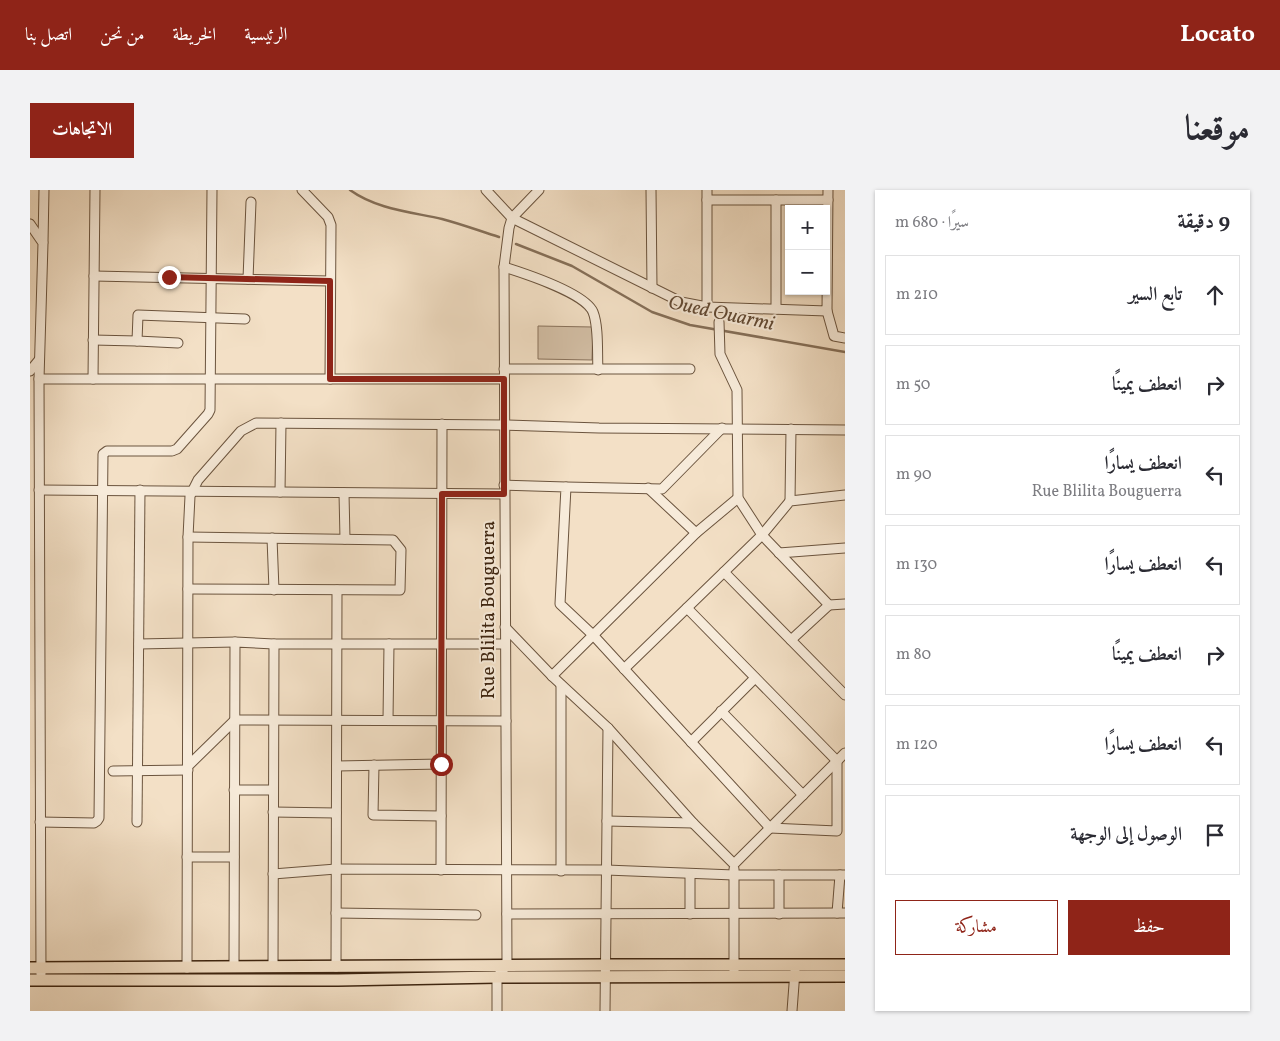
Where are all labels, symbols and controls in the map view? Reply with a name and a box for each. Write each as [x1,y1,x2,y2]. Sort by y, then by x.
text: Locato [1180,18,1255,52]
text: اتصل بنا [25,23,72,48]
text: من نحن [100,23,144,48]
text: الخريطة [172,23,216,48]
text: الرئيسية [244,23,287,48]
button: الاتجاهات [30,103,134,158]
text: موقعنا [1185,106,1250,154]
map controls [785,205,830,295]
button: + [785,205,830,250]
text: 9 دقيقة [1178,208,1230,237]
text: سيرًا · 680 m [895,212,969,234]
button: − [785,250,830,295]
route end [158,266,181,289]
icon: ahead [1201,281,1229,309]
text: تابع السير [1129,282,1182,308]
text: 210 m [896,284,938,306]
water label: Oued Ouarmi [665,289,778,339]
icon: right [1201,371,1229,399]
text: انعطف يمينًا [1112,372,1182,398]
text: 50 m [896,374,930,396]
text: انعطف يسارًا [1104,451,1182,477]
icon: left [1201,461,1229,489]
text: 90 m [896,464,932,486]
text: Rue Blilita Bouguerra [1032,481,1182,503]
street label: Rue Blilita Bouguerra [476,521,502,699]
icon: left [1201,551,1229,579]
text: انعطف يسارًا [1104,552,1182,578]
text: 130 m [896,554,937,576]
icon: right [1201,641,1229,669]
text: انعطف يمينًا [1112,642,1182,668]
text: 80 m [896,644,931,666]
icon: left [1201,731,1229,759]
text: انعطف يسارًا [1104,732,1182,758]
text: 120 m [896,734,938,756]
route start [430,753,453,776]
icon: arrive [1201,821,1229,849]
text: الوصول إلى الوجهة [1070,822,1182,848]
button: مشاركة [895,900,1058,955]
button: حفظ [1068,900,1230,955]

